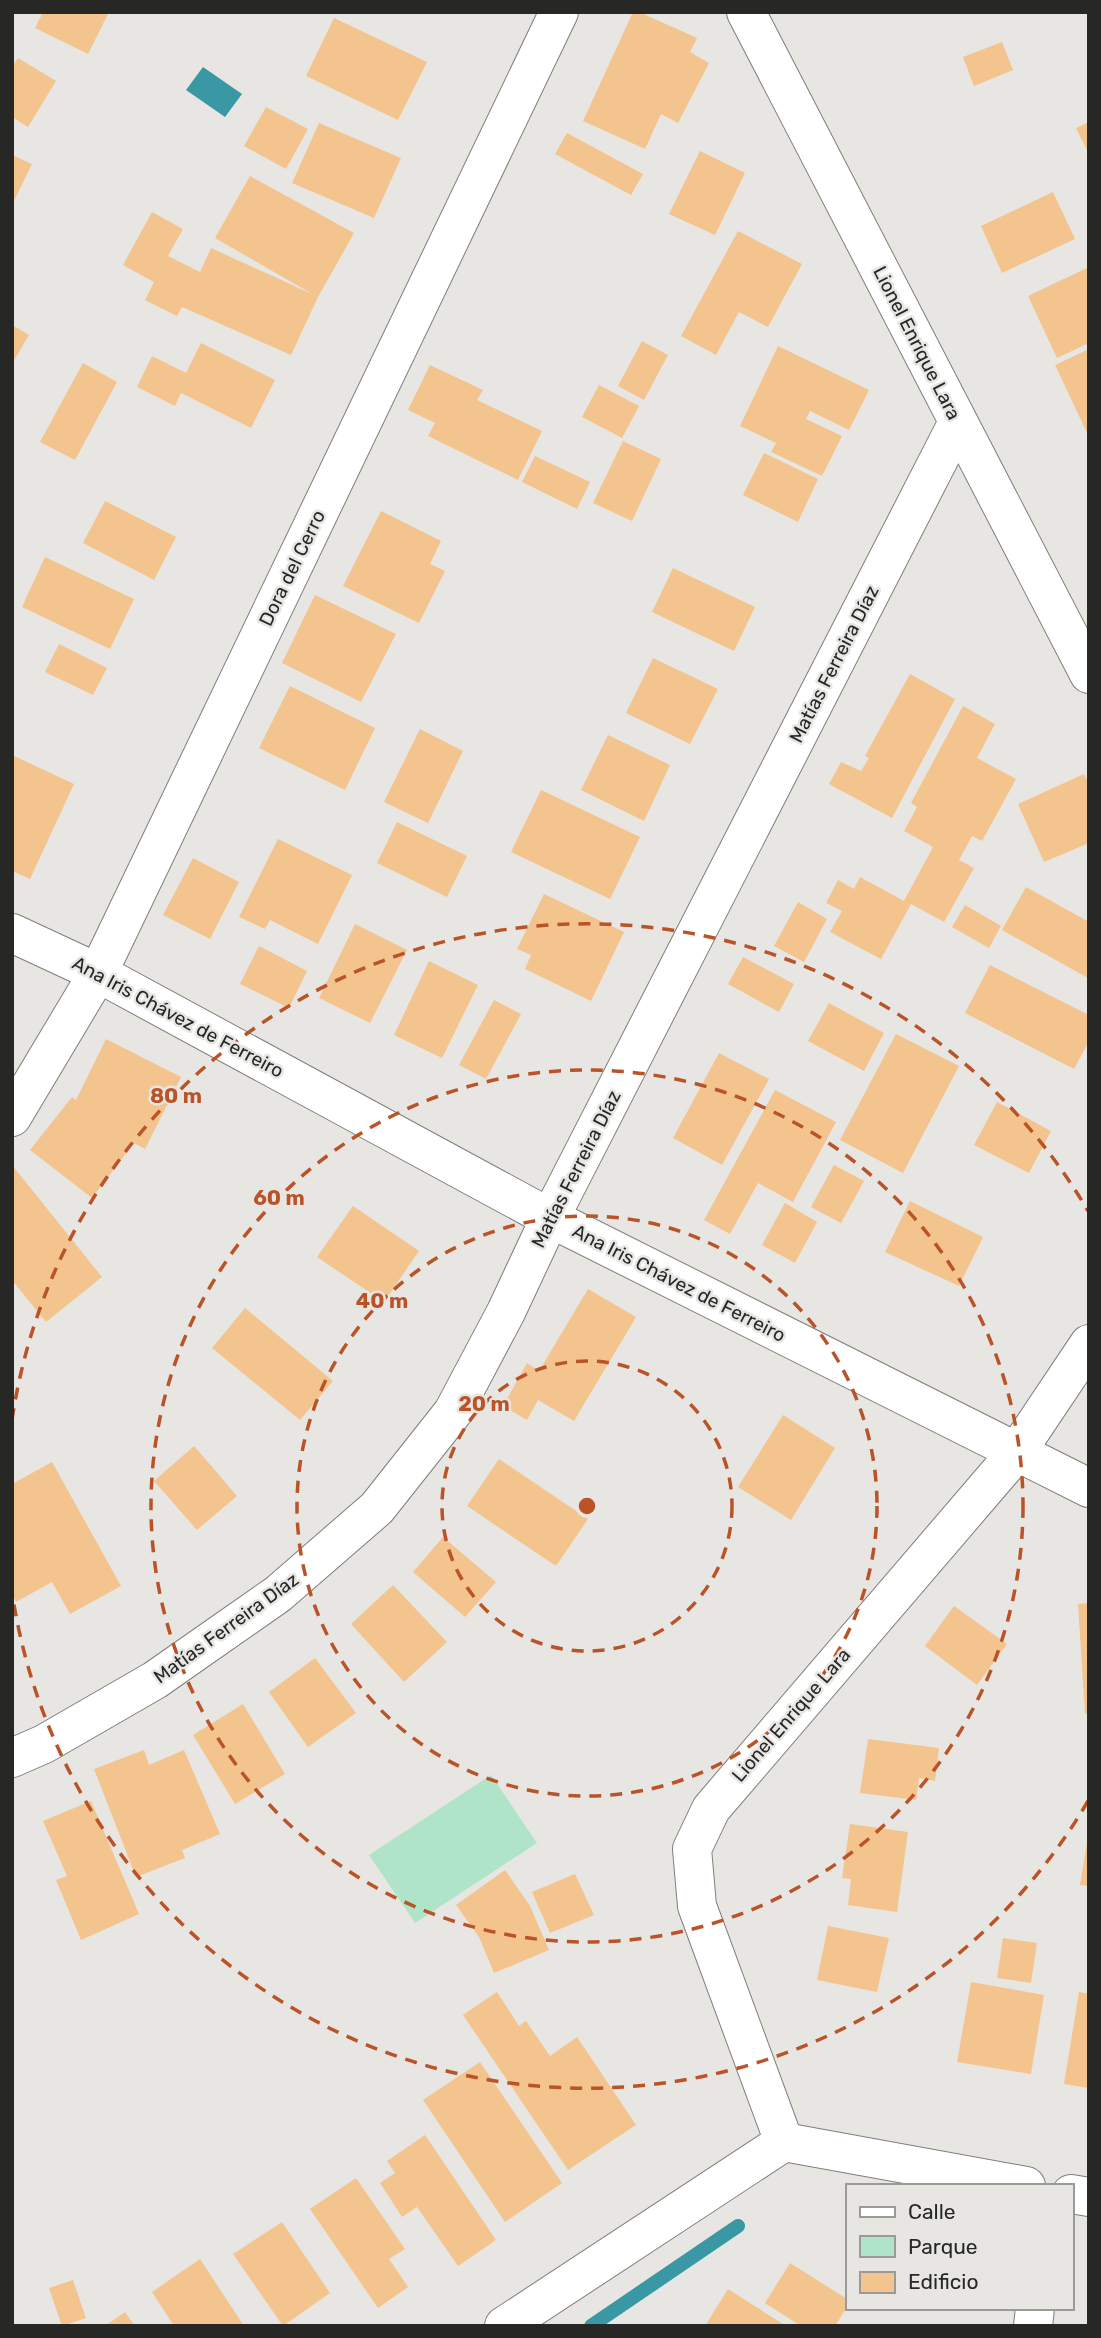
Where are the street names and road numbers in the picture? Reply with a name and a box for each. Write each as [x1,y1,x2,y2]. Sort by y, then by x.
street label: Lionel Enrique Lara [868,262,966,424]
street label: Dora del Cerro [254,506,330,630]
street label: Matías Ferreira Díaz [784,582,884,746]
street label: Ana Iris Chávez de Ferreiro [68,951,288,1083]
street label: Matías Ferreira Díaz [526,1087,626,1251]
street label: Ana Iris Chávez de Ferreiro [569,1219,789,1347]
street label: Matías Ferreira Díaz [149,1568,303,1688]
street label: Lionel Enrique Lara [727,1644,855,1786]

